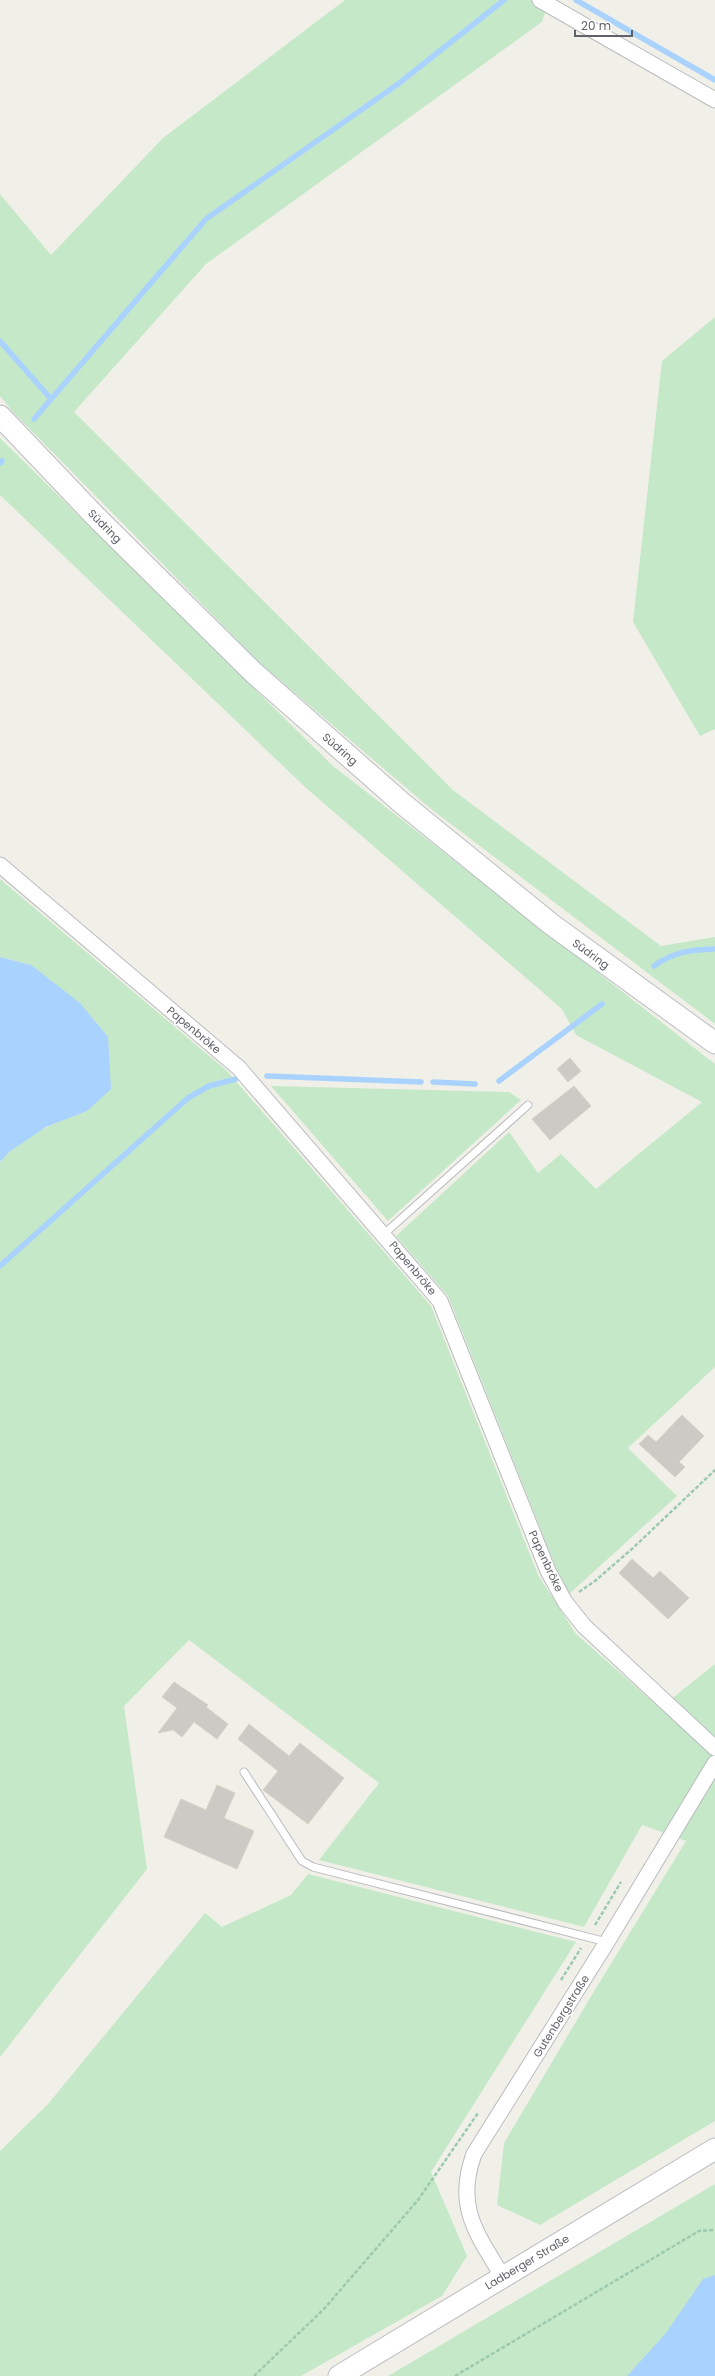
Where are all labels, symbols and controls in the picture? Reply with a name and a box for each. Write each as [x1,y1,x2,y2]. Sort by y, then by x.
scale bar [575,12,632,38]
text: 20 m [581,17,611,34]
street label: Südring [84,505,126,547]
street label: Südring [319,729,361,769]
street label: Südring [569,935,613,973]
street label: Papenbröke [164,1003,225,1058]
street label: Papenbröke [386,1238,441,1299]
street label: Papenbröke [525,1528,567,1595]
street label: Gutenbergstraße [529,1971,593,2060]
street label: Ladberger Straße [482,2230,572,2293]

